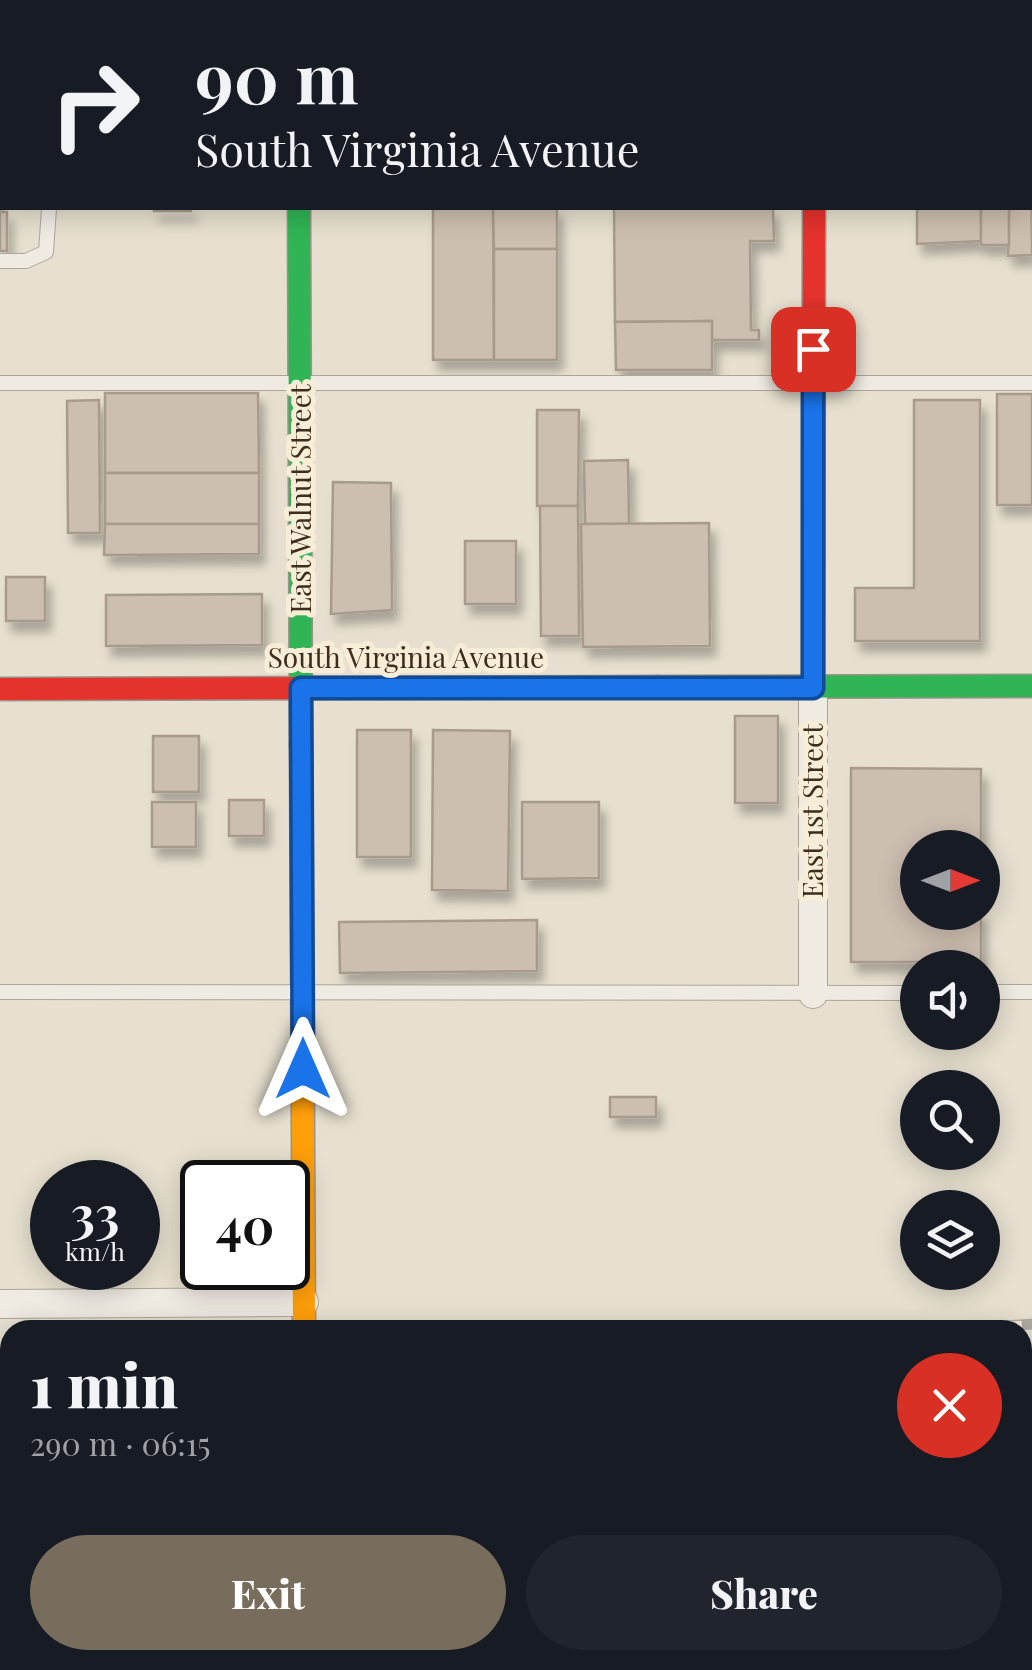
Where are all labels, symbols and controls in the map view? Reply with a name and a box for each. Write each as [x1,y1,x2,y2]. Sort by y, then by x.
text: 90 m [195,28,359,122]
icon: right [30,40,160,170]
text: South Virginia Avenue [195,118,640,178]
pin [771,307,856,392]
icon: arrive [786,322,841,377]
street label: East Walnut Street [281,383,318,614]
street label: South Virginia Avenue [268,638,544,675]
street label: East 1st Street [793,723,830,898]
north arrow [900,830,1000,930]
map controls [900,830,1000,1290]
button: sound [900,950,1000,1050]
position arrow [251,1017,355,1121]
button: search [900,1070,1000,1170]
speed limit sign: 40 [180,1160,310,1290]
text: 33 [71,1179,119,1246]
button: layers [900,1190,1000,1290]
text: km/h [65,1234,125,1267]
text: 1 min [30,1343,178,1423]
button: close [897,1353,1002,1458]
text: 290 m · 06:15 [30,1421,211,1464]
button: Exit [30,1535,506,1650]
button: Share [526,1535,1002,1650]

